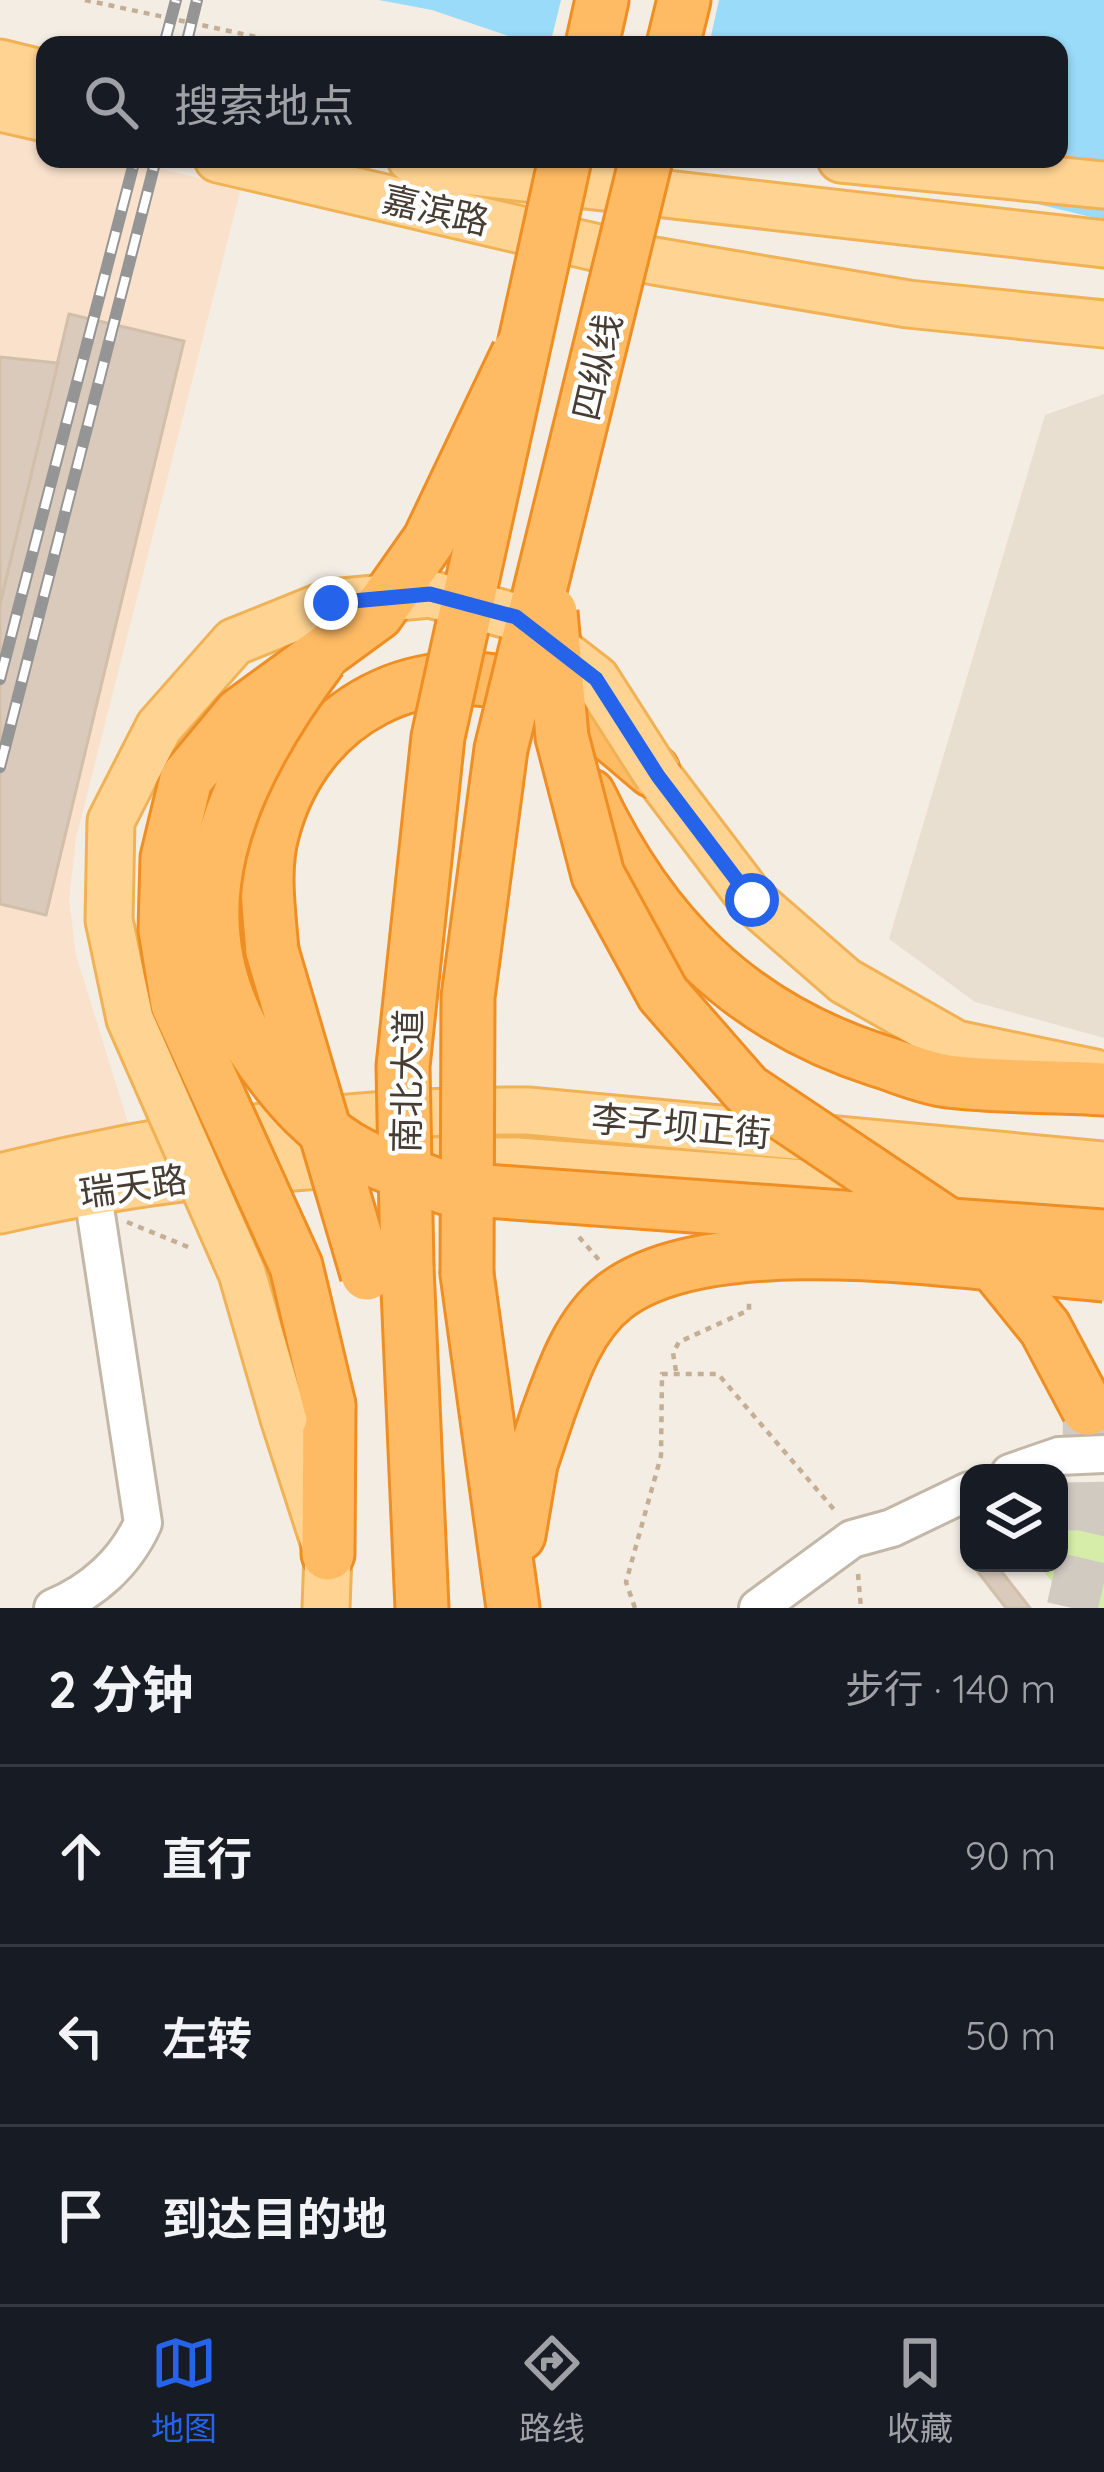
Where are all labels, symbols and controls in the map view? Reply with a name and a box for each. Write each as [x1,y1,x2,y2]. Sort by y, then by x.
search box [36,36,1068,168]
icon: search [78,69,144,135]
text: 搜索地点 [174,77,354,133]
street label: 嘉滨路 [378,175,494,244]
street label: 四纵线 [562,309,631,425]
route end [304,576,358,630]
route start [725,873,779,927]
street label: 南北大道 [383,1009,430,1153]
street label: 李子坝正街 [589,1095,773,1156]
street label: 瑞天路 [76,1156,190,1215]
map controls [960,1464,1068,1572]
button: layers [960,1464,1068,1572]
text: 2 分钟 [48,1657,193,1721]
text: 步行 · 140 m [845,1664,1056,1713]
icon: ahead [48,1823,114,1889]
text: 直行 [162,1830,252,1886]
text: 90 m [965,1831,1056,1880]
icon: left [48,2003,114,2069]
text: 左转 [162,2010,252,2066]
text: 50 m [965,2011,1056,2060]
icon: arrive [48,2183,114,2249]
text: 到达目的地 [162,2190,387,2246]
tab: 地图 [151,2330,217,2450]
tab: 路线 [519,2330,585,2450]
tab: 收藏 [887,2330,953,2450]

